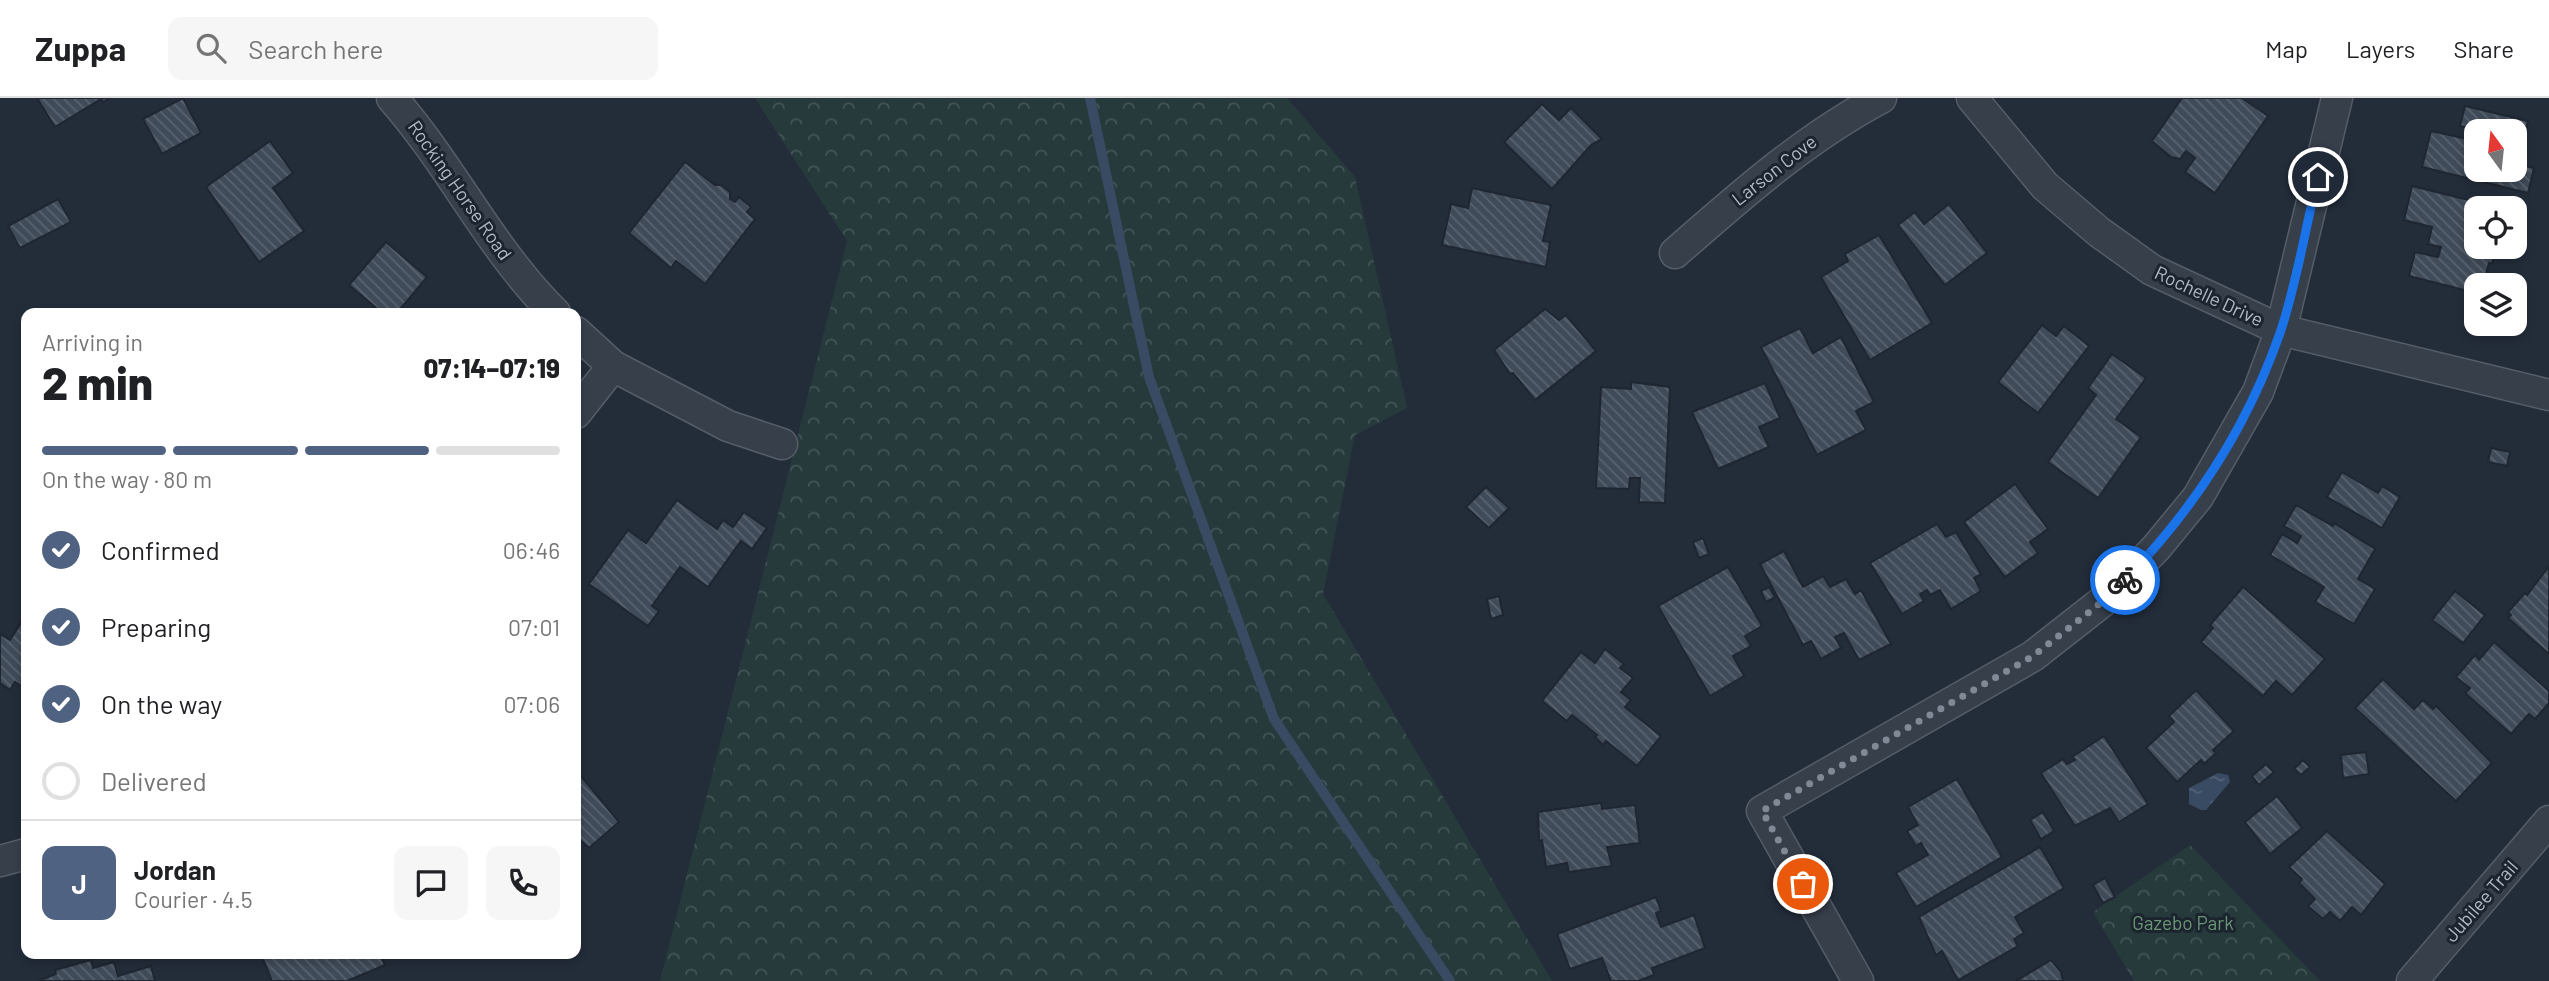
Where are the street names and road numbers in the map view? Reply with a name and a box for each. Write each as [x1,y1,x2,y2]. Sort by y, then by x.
street label: Rocking Horse Road [404,115,517,264]
street label: Larson Cove [1727,129,1821,210]
street label: Rochelle Drive [2151,260,2267,331]
street label: Jubilee Trail [2439,855,2522,946]

